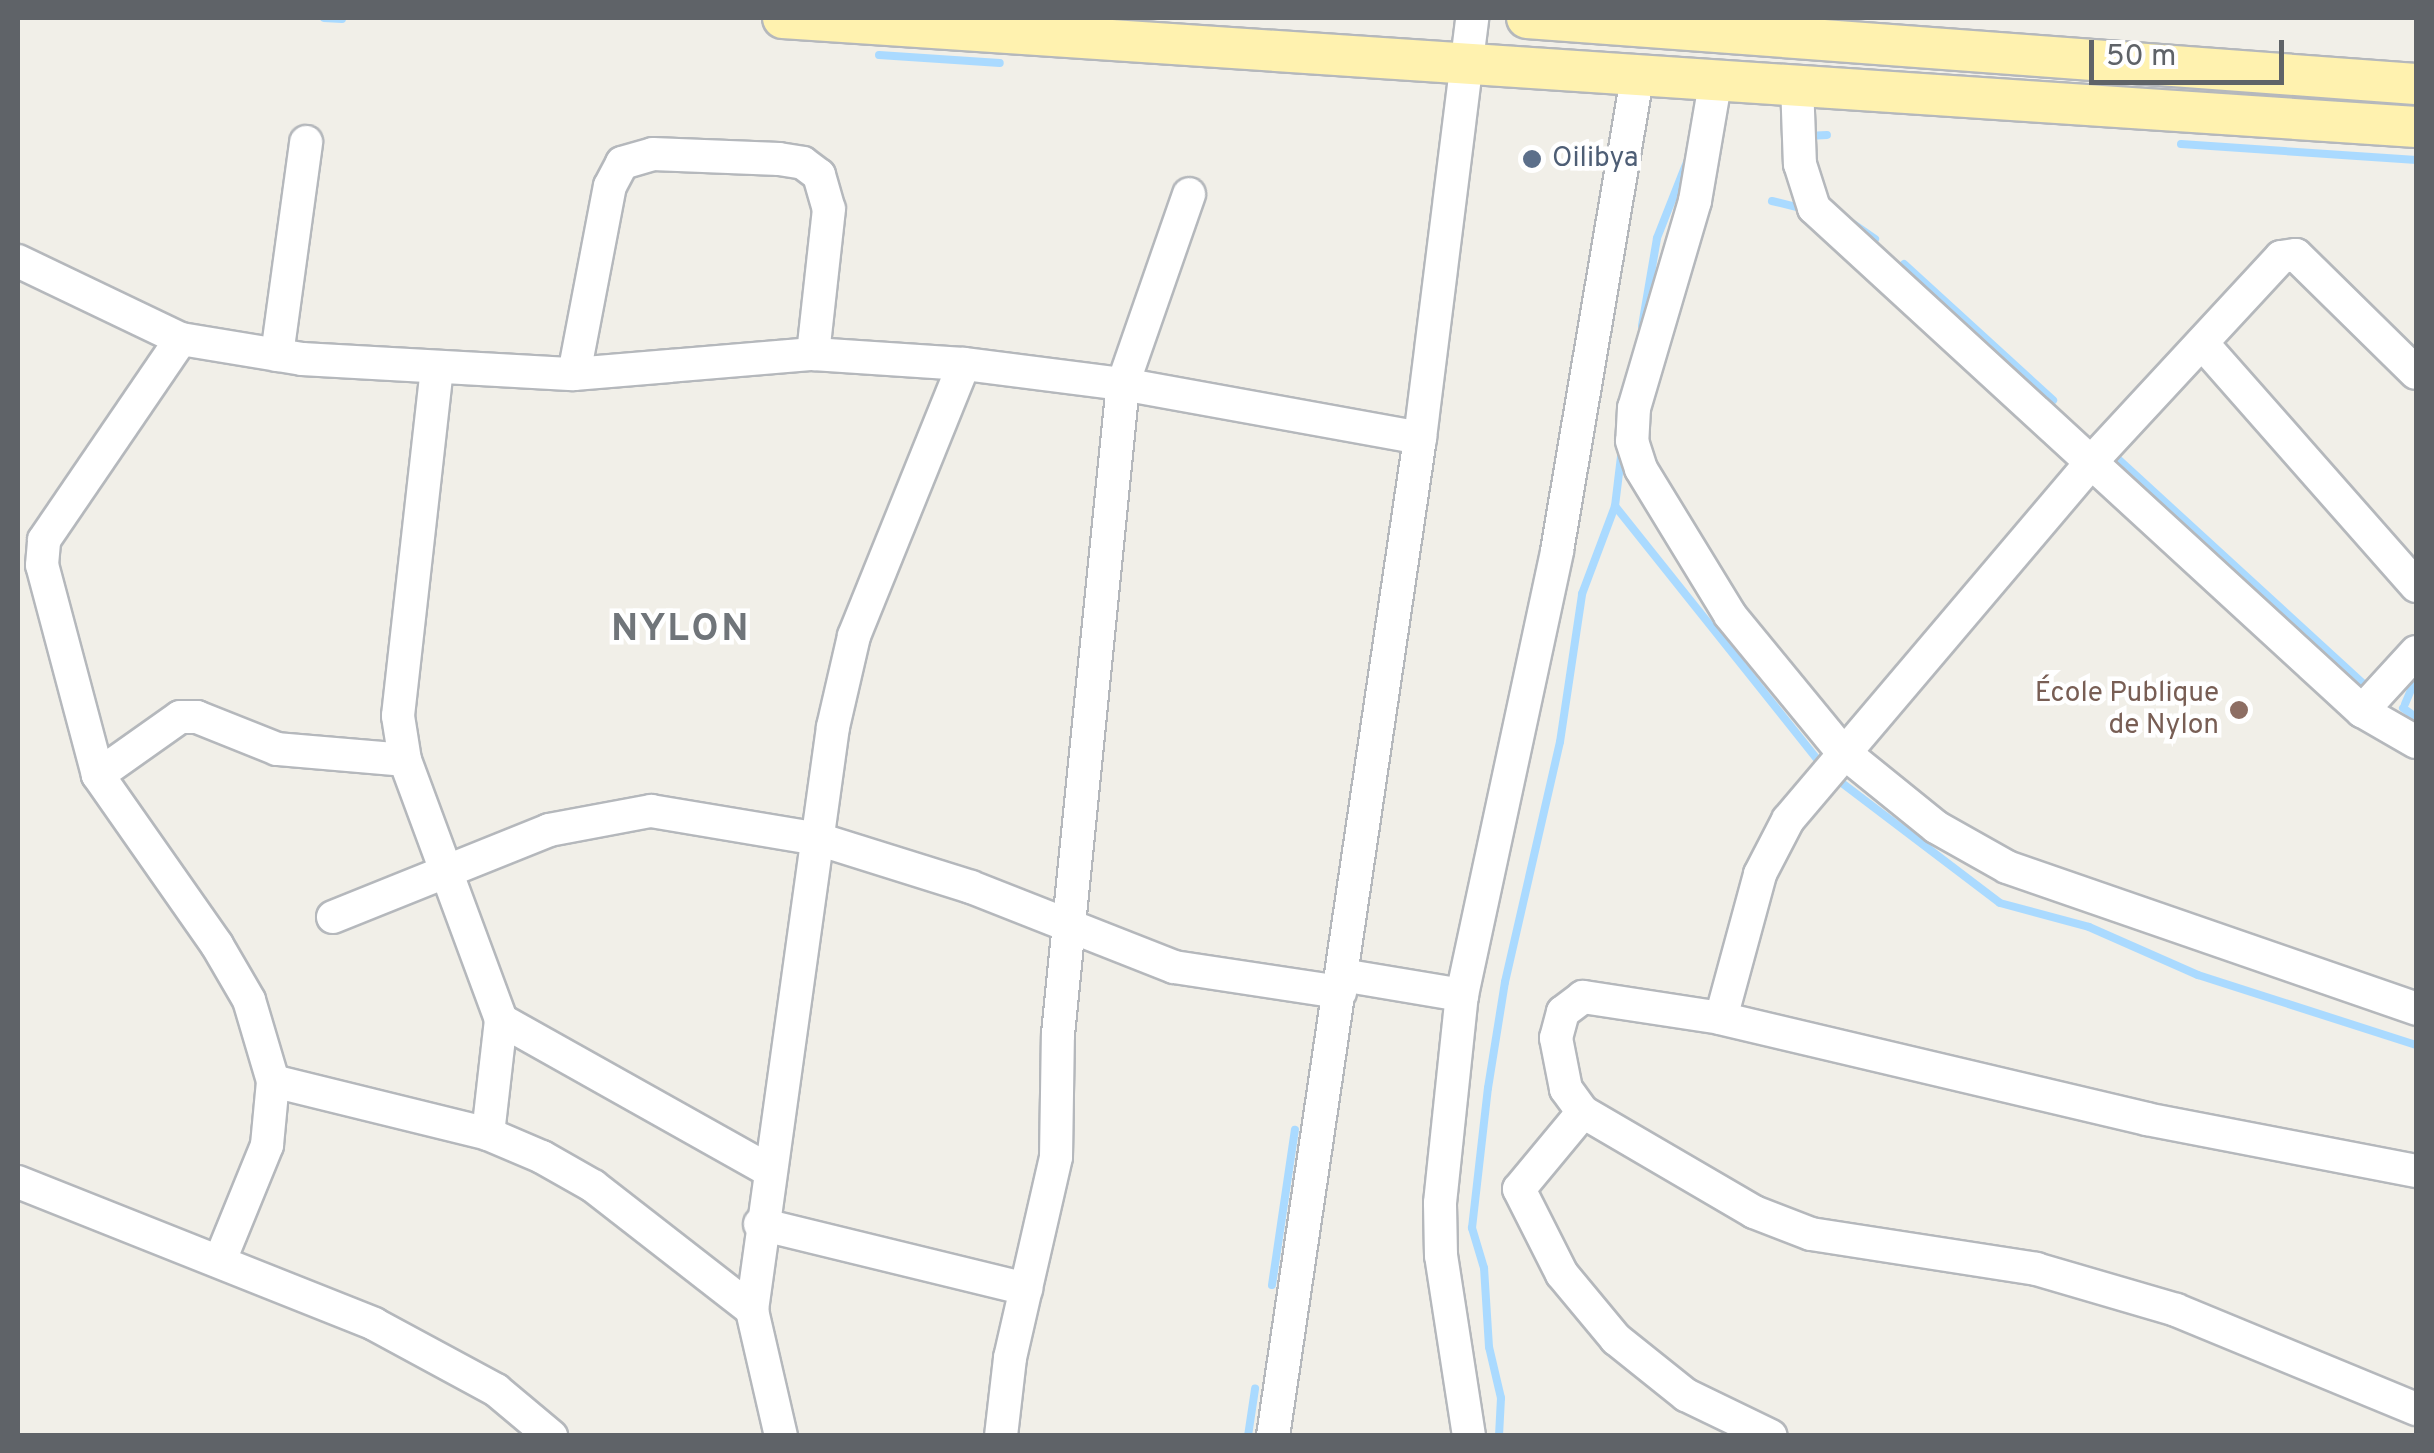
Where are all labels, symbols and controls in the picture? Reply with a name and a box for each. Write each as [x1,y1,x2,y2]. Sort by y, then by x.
scale bar [2094,20,2289,82]
text: 50 m [2106,39,2176,76]
place label: Oilibya [1552,142,1639,176]
marker: Oilibya [1521,148,1543,170]
district label: NYLON [611,608,751,654]
place label: École Publique de Nylon [2035,677,2219,743]
marker: École Publique de Nylon [2228,699,2250,721]

